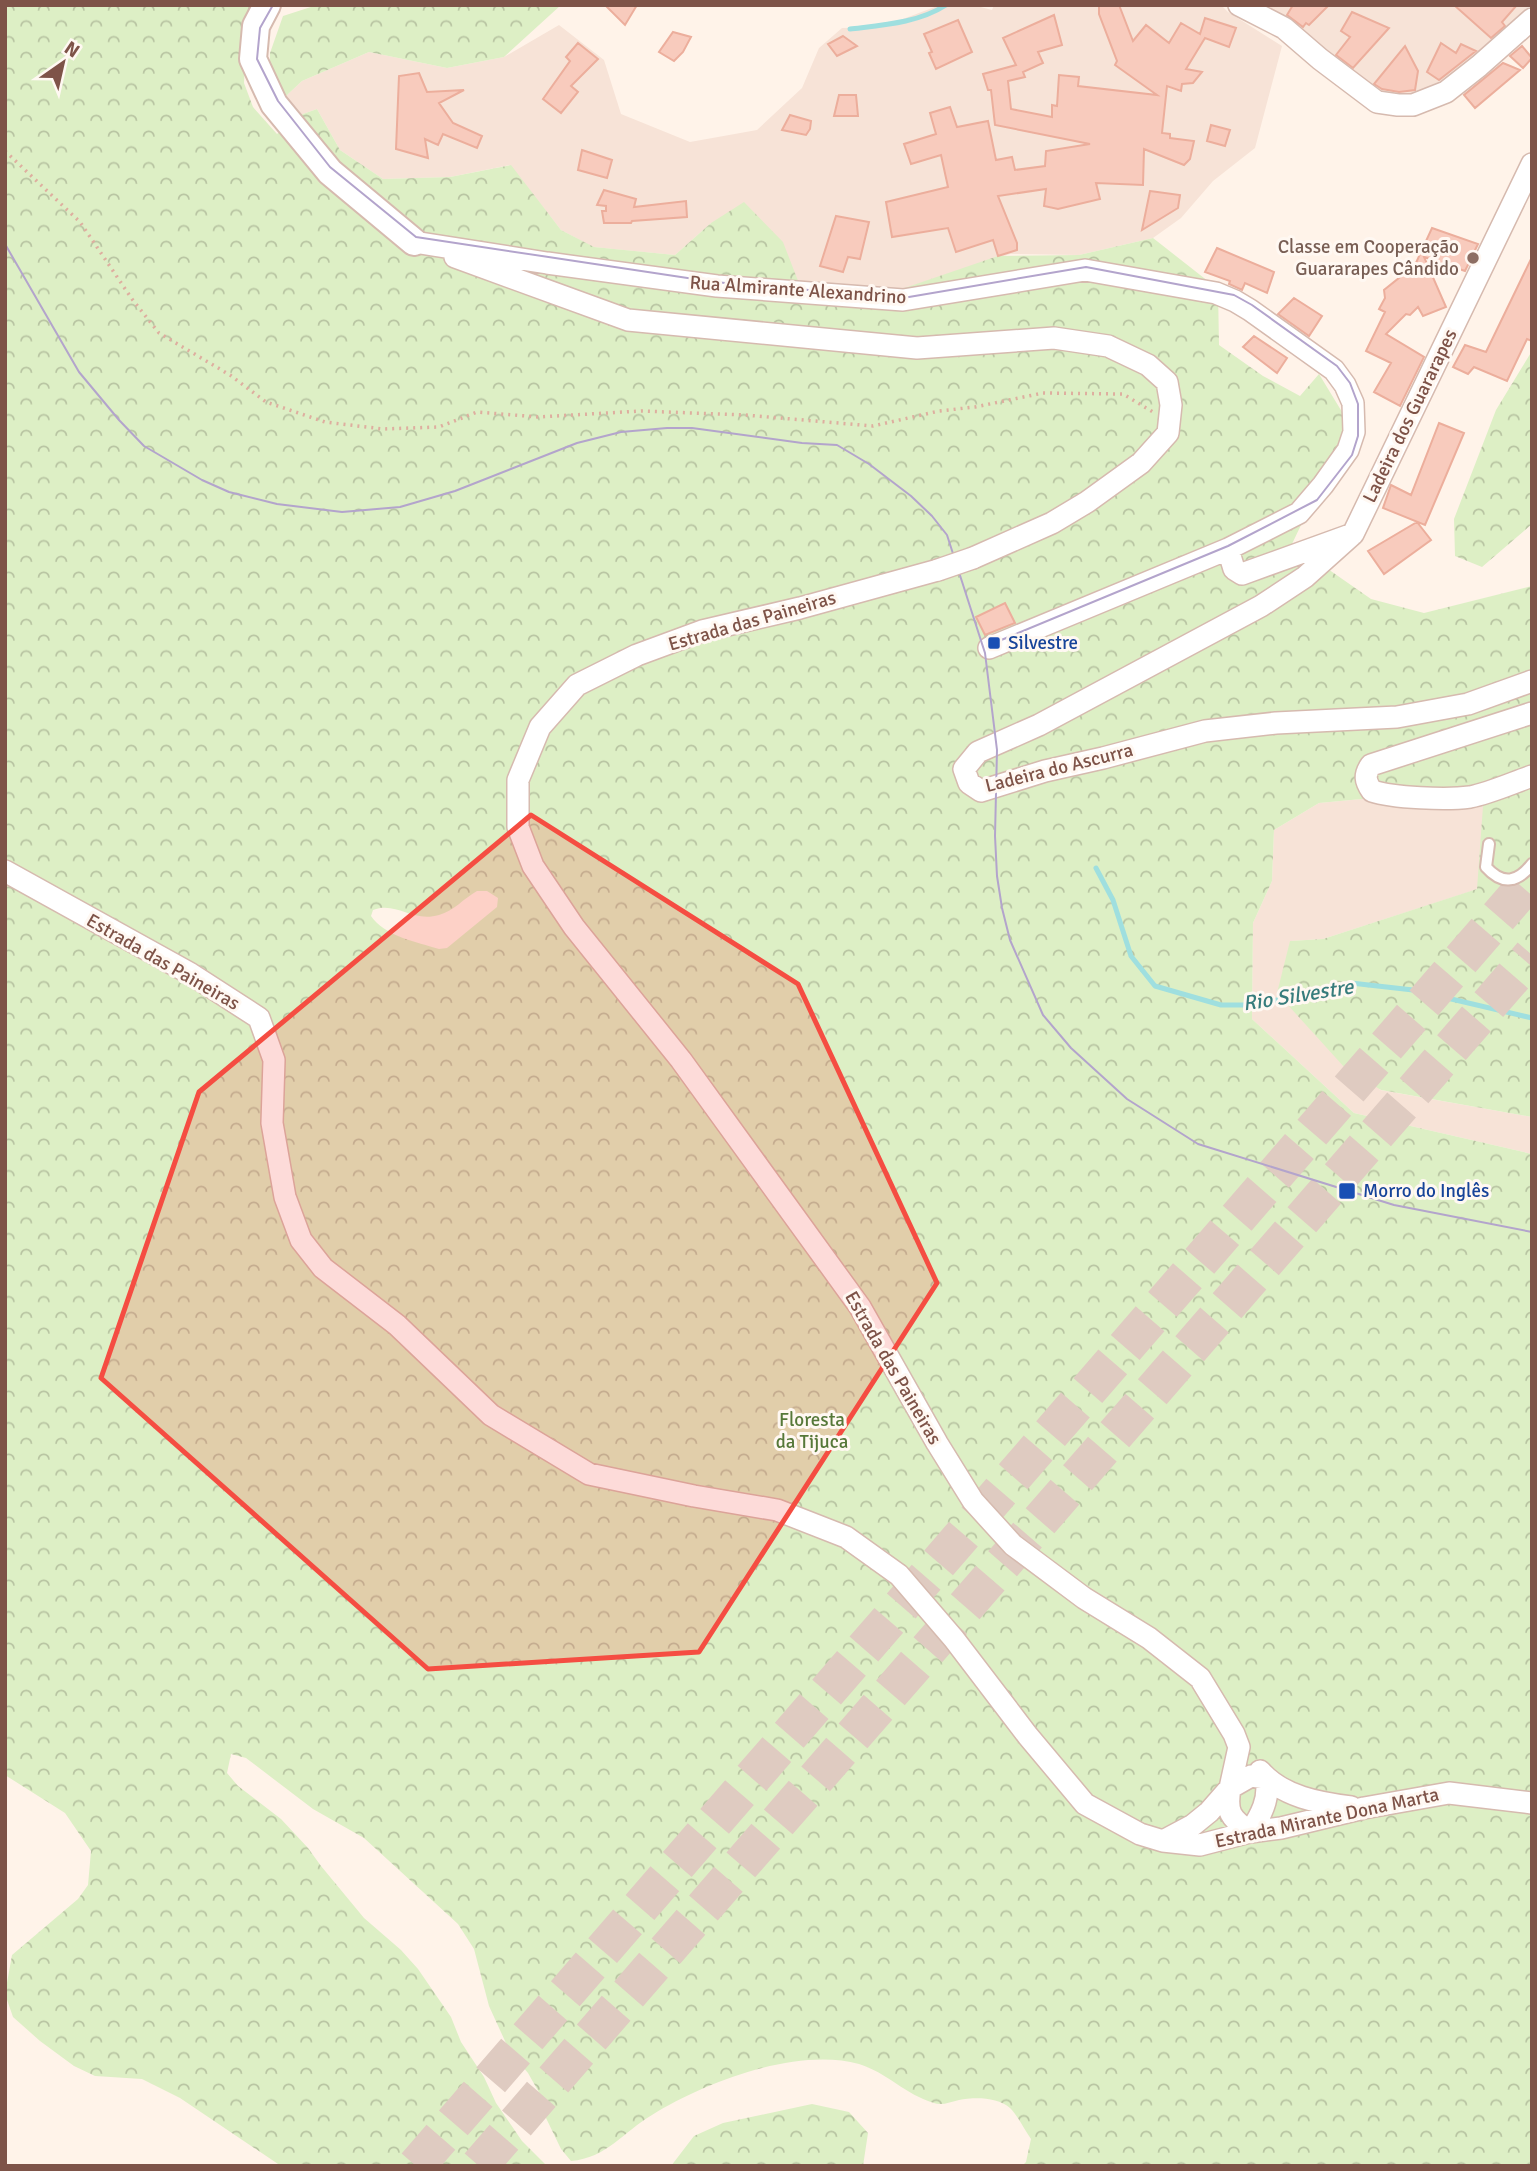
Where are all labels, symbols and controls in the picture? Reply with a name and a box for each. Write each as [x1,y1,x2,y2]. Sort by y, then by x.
north arrow [28,28,98,98]
text: N [60,36,84,63]
place label: Classe em Cooperação Guararapes Cândido [1278,235,1459,281]
marker: Classe em Cooperação Guararapes Cândido [1465,250,1481,266]
street label: Rua Almirante Alexandrino [689,270,907,310]
street label: Ladeira dos Guararapes [1358,325,1462,507]
street label: Estrada das Paineiras [665,586,839,656]
place label: Silvestre [1008,631,1078,655]
marker: Silvestre [986,635,1002,651]
street label: Ladeira do Ascurra [983,738,1135,798]
street label: Estrada das Paineiras [82,908,244,1016]
water label: Rio Silvestre [1241,973,1356,1017]
place label: Morro do Inglês [1363,1179,1489,1203]
marker: Morro do Inglês [1337,1181,1357,1201]
street label: Estrada das Paineiras [839,1287,947,1449]
park label: Floresta da Tijuca [776,1408,848,1454]
street label: Estrada Mirante Dona Marta [1213,1783,1441,1853]

